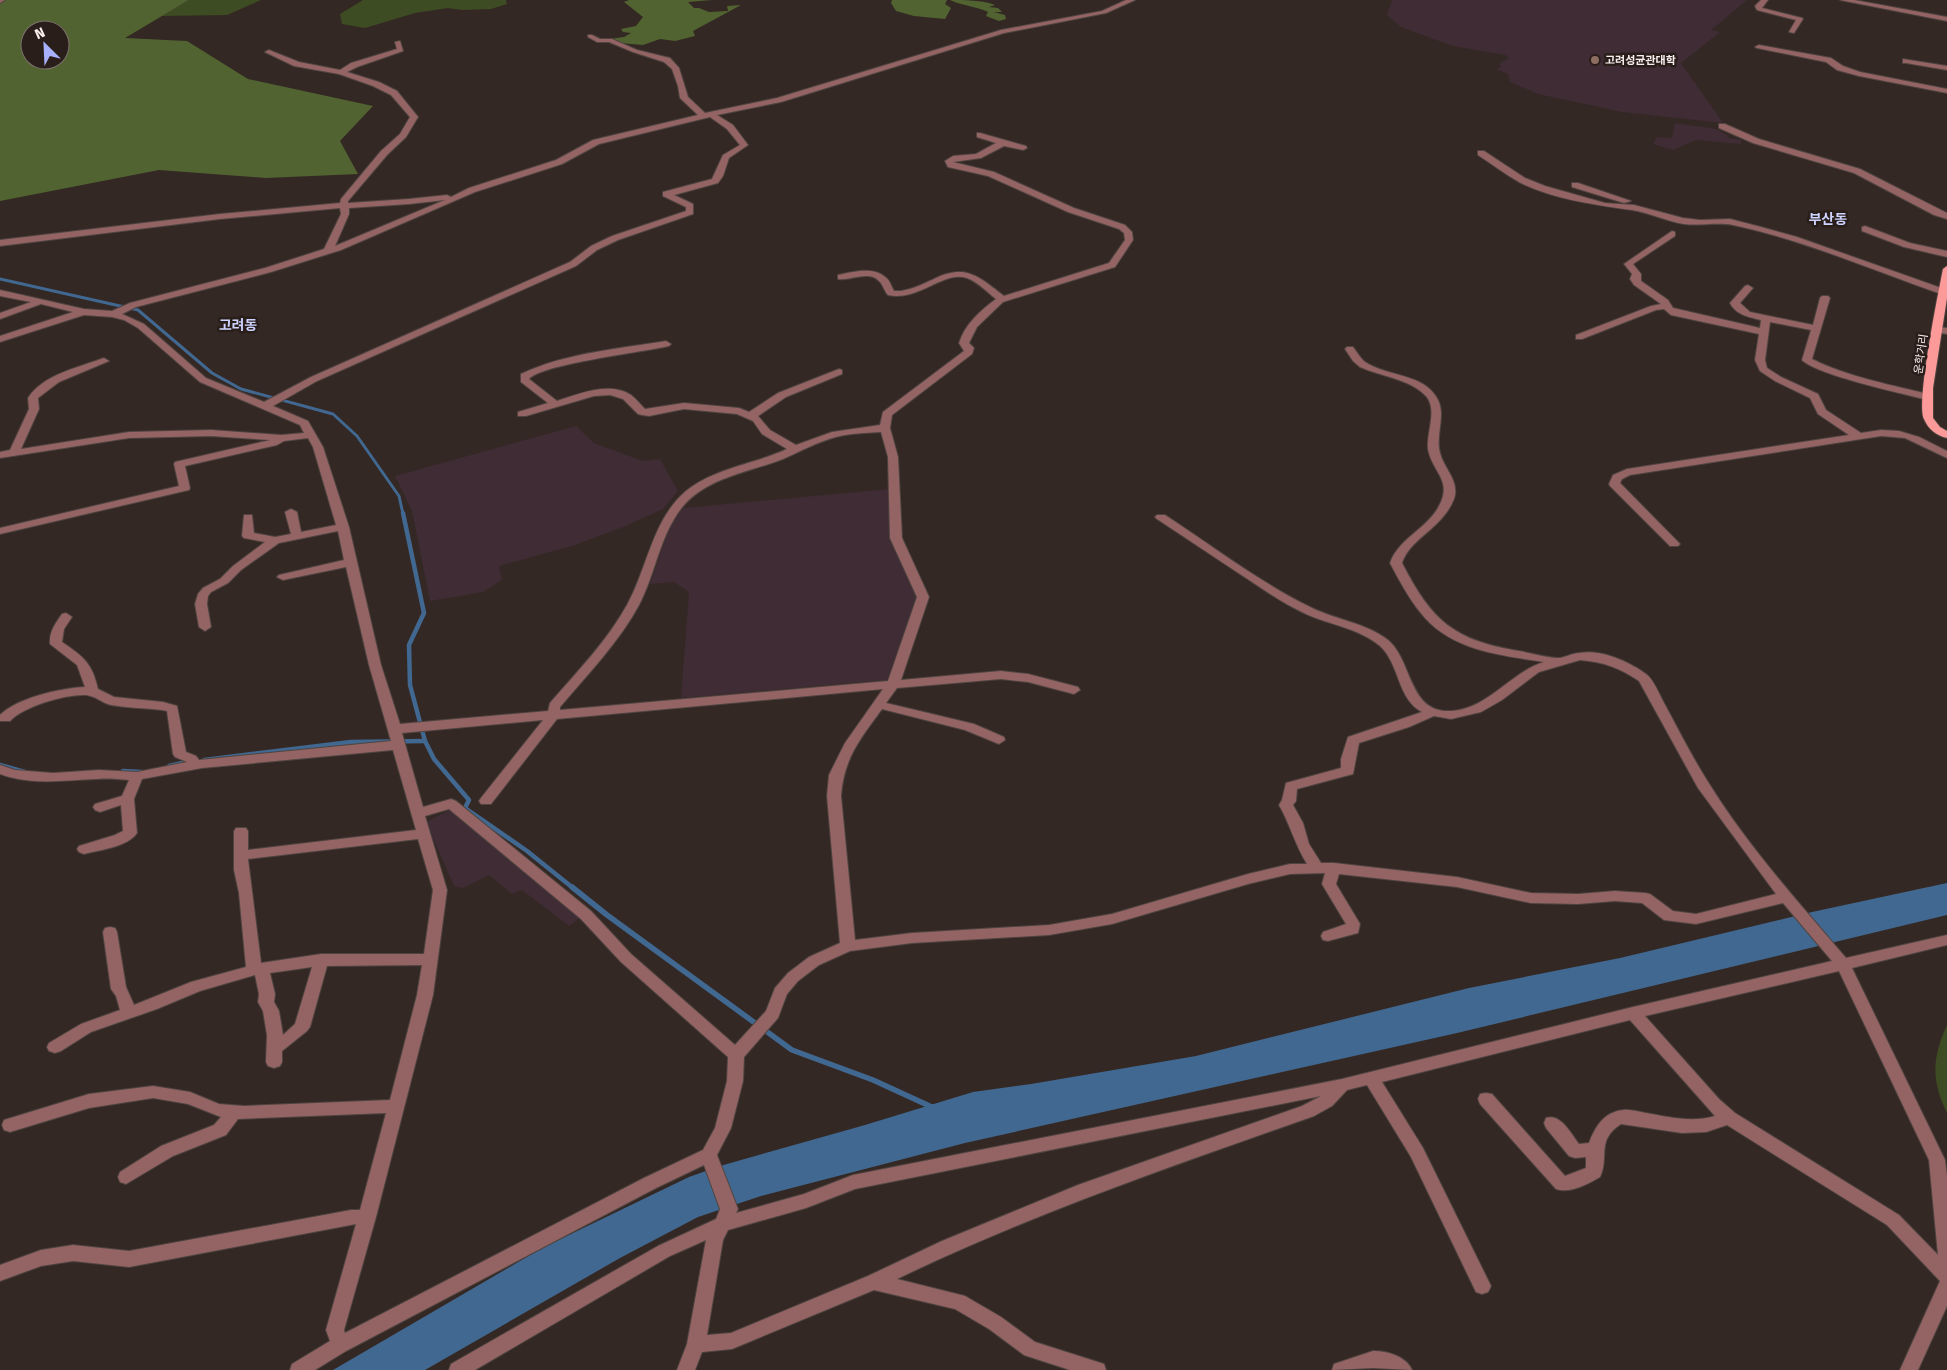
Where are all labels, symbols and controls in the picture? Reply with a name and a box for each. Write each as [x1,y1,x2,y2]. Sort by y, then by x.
north arrow [20,20,70,70]
text: N [32,24,48,43]
marker: 고려성균관대학 [1589,54,1601,66]
place label: 고려성균관대학 [1605,54,1676,67]
district label: 부산동 [1809,211,1847,228]
district label: 고려동 [219,317,257,334]
street label: 운학거리 [1912,333,1930,375]

